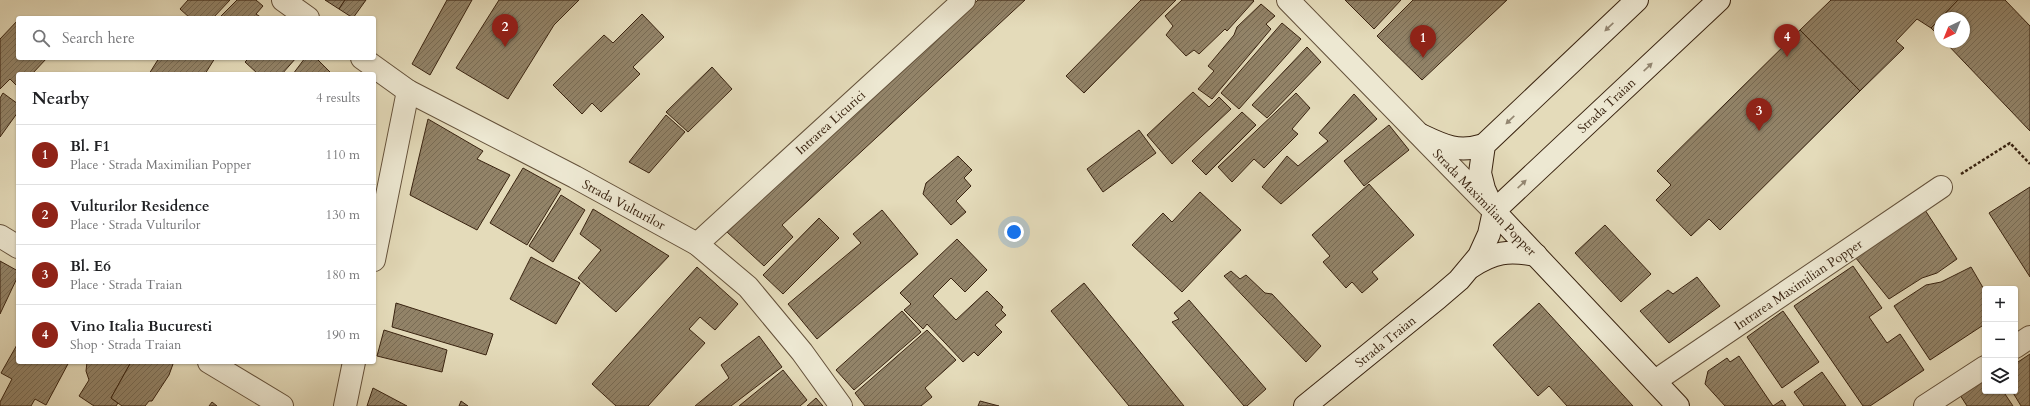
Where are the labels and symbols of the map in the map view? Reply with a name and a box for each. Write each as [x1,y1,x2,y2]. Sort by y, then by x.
north arrow [1934,12,1970,48]
pin: 2 [492,14,518,47]
one-way arrow [1604,22,1614,32]
pin: 4 [1774,24,1800,57]
pin: 1 [1410,25,1436,58]
one-way arrow [1642,62,1653,71]
street label: Strada Traian [1574,74,1640,137]
street label: Intrarea Licurici [792,86,870,159]
pin: 3 [1746,98,1772,131]
one-way arrow [1505,115,1515,125]
street label: Strada Maximilian Popper [1428,145,1540,260]
street label: Strada Vulturilor [579,175,668,234]
one-way arrow [1517,180,1527,189]
your location [1004,222,1024,242]
street label: Intrarea Maximilian Popper [1731,235,1867,335]
street label: Strada Traian [1351,311,1420,372]

